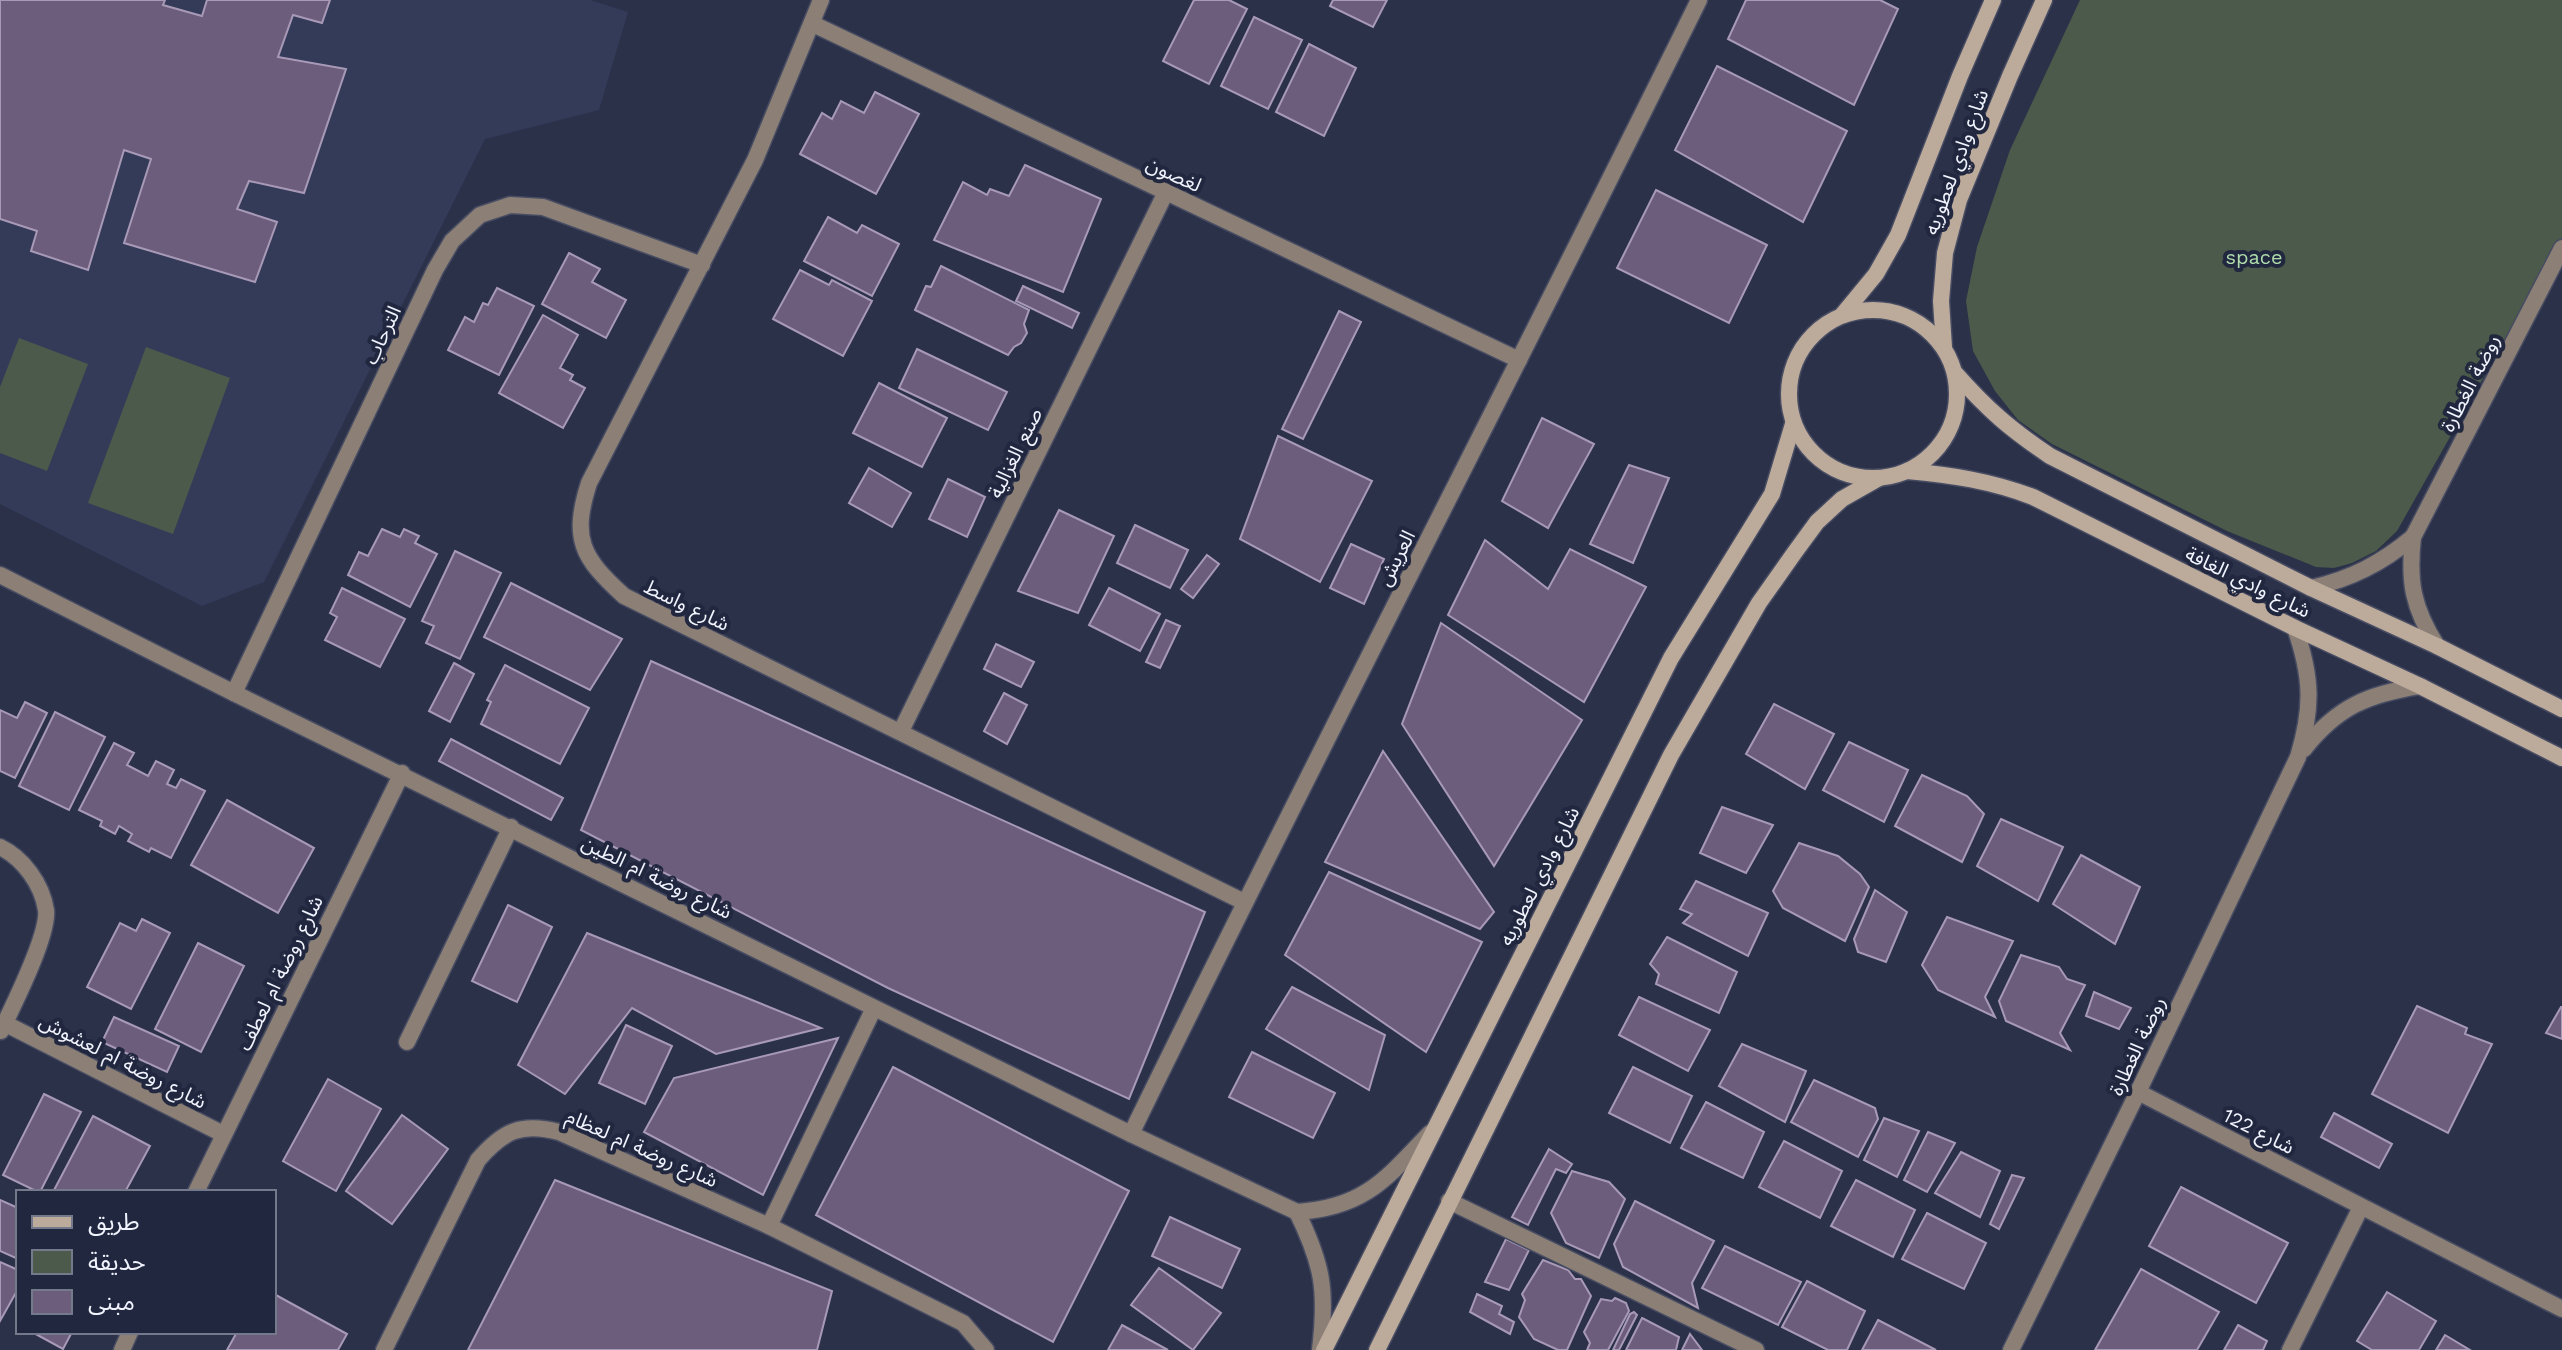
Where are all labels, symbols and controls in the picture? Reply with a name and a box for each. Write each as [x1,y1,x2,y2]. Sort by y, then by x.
street label: شارع وادي لعطوريه [1919,86,1997,239]
street label: لغصون [1143,151,1205,197]
park label: space [2225,245,2283,269]
street label: الترحاب [358,302,406,368]
street label: روضة الغطارة [2435,330,2505,436]
street label: صنع الغزالية [983,404,1050,503]
street label: العريش [1372,526,1420,590]
street label: شارع وادي الغافة [2180,541,2314,626]
street label: شارع واسط [639,574,734,639]
street label: شارع وادي لعطوريه [1494,802,1588,951]
street label: شارع روضة ام الطين [577,830,736,926]
street label: شارع روضة ام لعطف [232,891,331,1056]
street label: روضة الغطارة [2104,993,2170,1099]
street label: شارع روضة ام لعشوش [34,1008,211,1116]
street label: شارع 122 [2218,1103,2299,1162]
street label: شارع روضة ام لعظام [561,1104,721,1195]
legend [16,1190,276,1334]
text: طريق [88,1208,140,1237]
text: حديقة [88,1248,146,1276]
text: مبنى [88,1288,135,1316]

